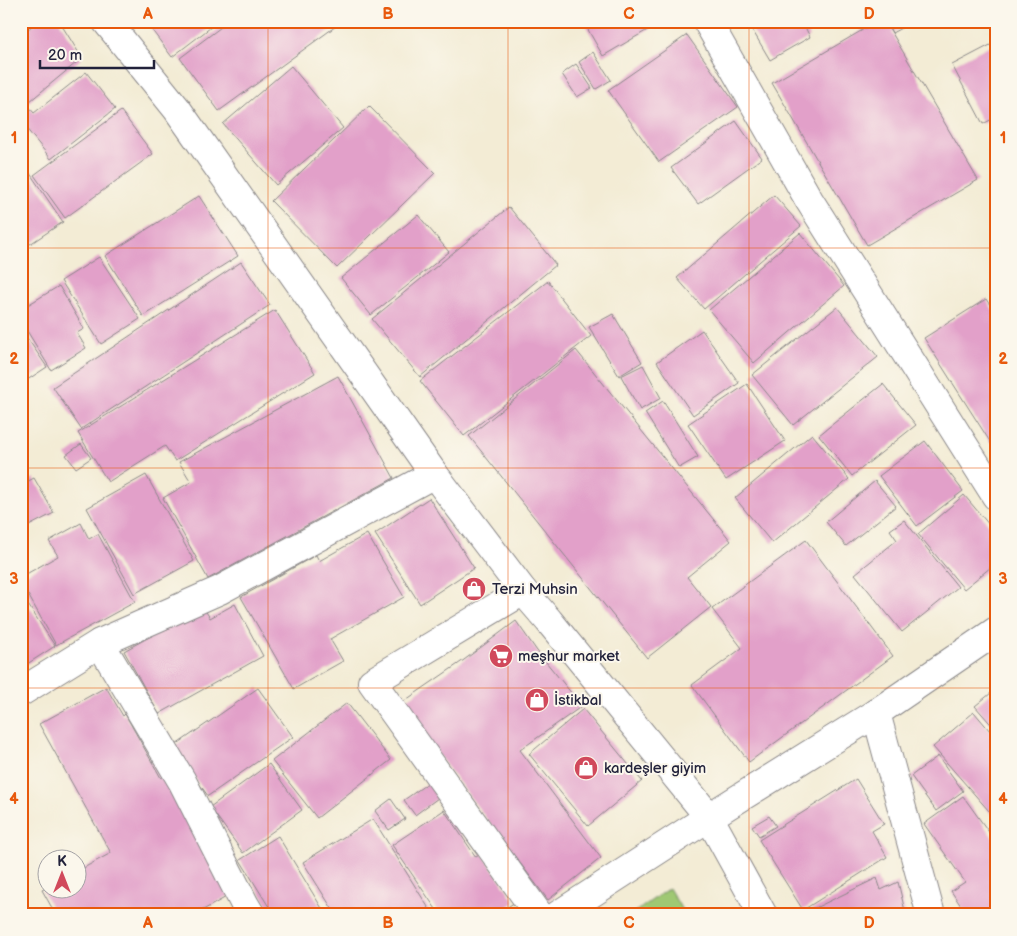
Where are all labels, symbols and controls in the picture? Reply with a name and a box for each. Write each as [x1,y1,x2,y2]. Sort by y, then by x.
text: A [142,5,153,24]
text: B [382,5,394,24]
text: C [623,5,635,24]
text: D [863,5,875,24]
scale bar [40,38,154,70]
text: 20 m [48,46,82,65]
text: 1 [11,129,17,148]
text: 1 [1000,129,1006,148]
text: 2 [9,350,19,369]
text: 2 [998,350,1008,369]
text: 3 [9,570,19,589]
text: 3 [998,570,1008,589]
shop icon: Terzi Muhsin [461,576,487,602]
place label: Terzi Muhsin [492,580,578,599]
supermarket icon: meşhur market [488,643,514,669]
place label: meşhur market [518,647,620,666]
shop icon: İstikbal [524,687,550,713]
place label: İstikbal [554,691,602,710]
shop icon: kardeşler giyim [573,755,599,781]
place label: kardeşler giyim [604,759,706,778]
text: 4 [9,790,19,809]
text: 4 [998,790,1008,809]
north arrow [38,848,88,898]
text: K [57,853,67,870]
text: A [142,914,153,933]
text: B [382,914,394,933]
text: C [623,914,635,933]
text: D [863,914,875,933]

